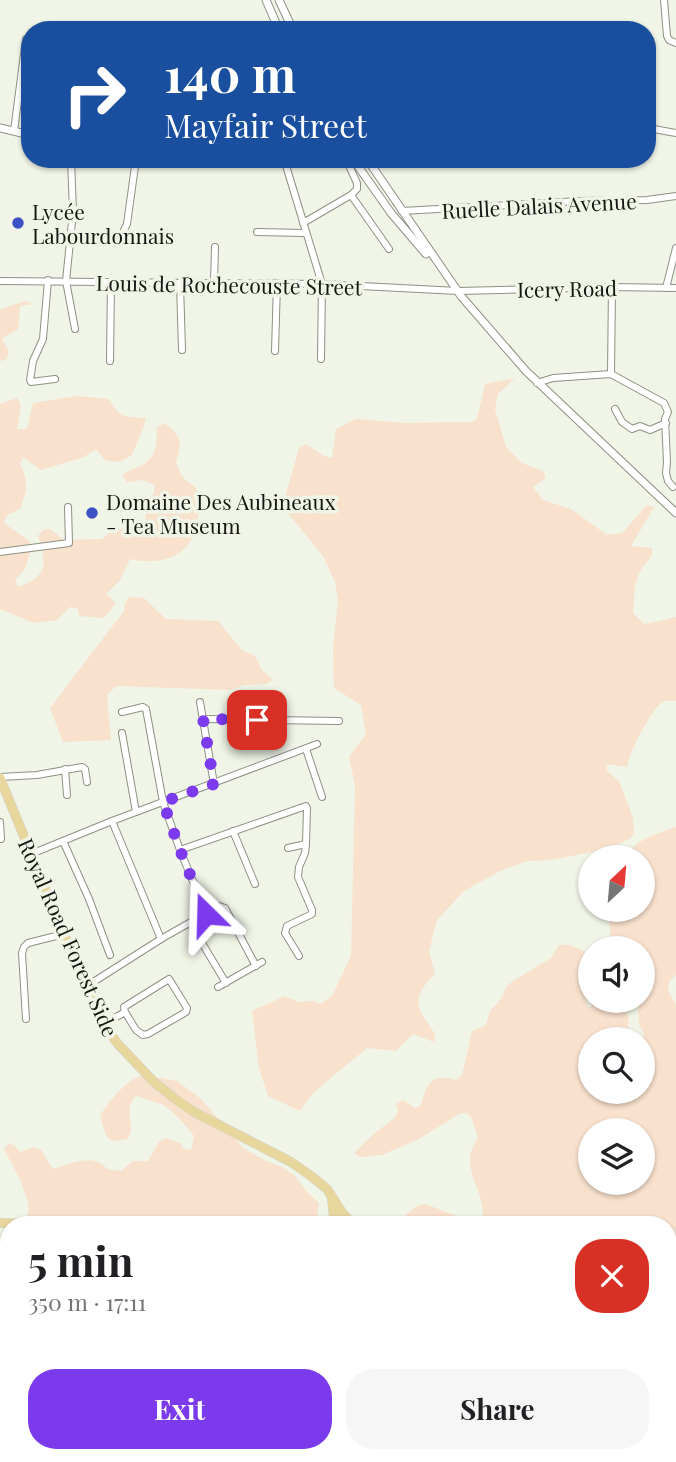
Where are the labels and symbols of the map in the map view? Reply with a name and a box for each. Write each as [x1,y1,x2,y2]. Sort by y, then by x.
street label: Ruelle Dalais Avenue [441,186,637,224]
place label: Lycée Labourdonnais [32,197,174,249]
marker: Lycée Labourdonnais [10,215,26,231]
street label: Louis de Rochecouste Street [96,268,363,300]
street label: Icery Road [517,273,617,303]
place label: Domaine Des Aubineaux - Tea Museum [106,487,336,539]
marker: Domaine Des Aubineaux - Tea Museum [84,505,100,521]
pin [227,690,287,750]
street label: Royal Road Forest Side [13,833,125,1041]
north arrow [578,845,654,922]
position arrow [169,877,243,951]

